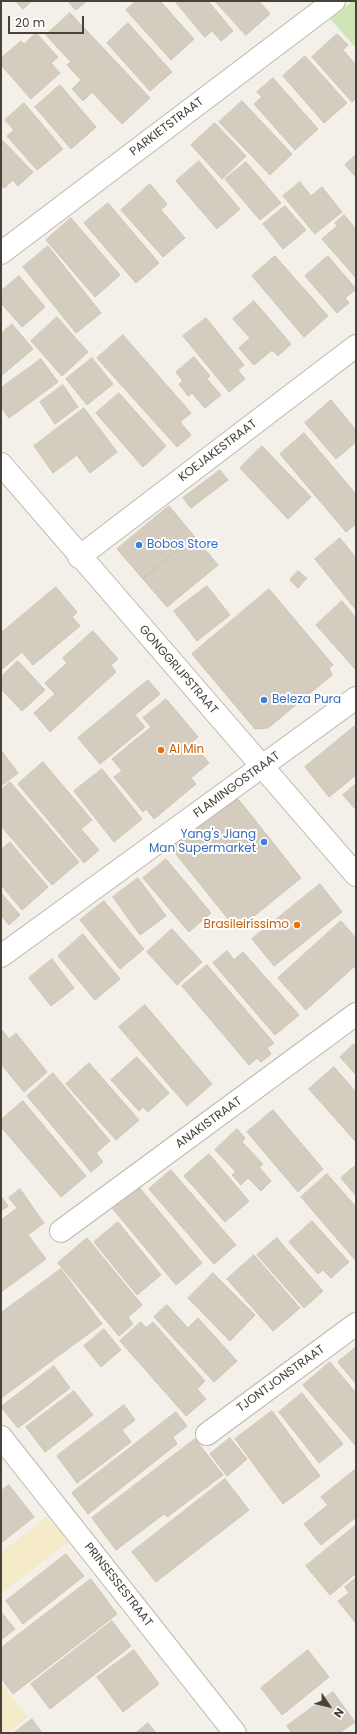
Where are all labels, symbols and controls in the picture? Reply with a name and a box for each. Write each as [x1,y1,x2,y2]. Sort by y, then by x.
scale bar [10,8,86,34]
text: 20 m [15,14,45,31]
street label: PARKIETSTRAAT [127,95,207,159]
street label: KOEJAKESTRAAT [176,417,260,485]
place label: Bobos Store [147,538,218,552]
marker: Bobos Store [134,540,144,550]
street label: GONGGRIJPSTRAAT [136,623,220,717]
place label: Beleza Pura [272,693,341,707]
marker: Beleza Pura [259,695,269,705]
place label: Ai Min [169,743,204,757]
marker: Ai Min [156,745,166,755]
street label: FLAMINGOSTRAAT [191,749,283,821]
place label: Yang's Jiang Man Supermarket [149,828,256,856]
marker: Yang's Jiang Man Supermarket [259,837,269,847]
place label: Brasileiríssimo [204,918,289,932]
marker: Brasileiríssimo [292,920,302,930]
street label: ANAKISTRAAT [173,1094,245,1152]
street label: TJONTJONSTRAAT [234,1342,328,1416]
street label: PRINSESSESTRAAT [81,1540,155,1630]
north arrow [309,1686,349,1726]
text: N [330,1705,348,1721]

